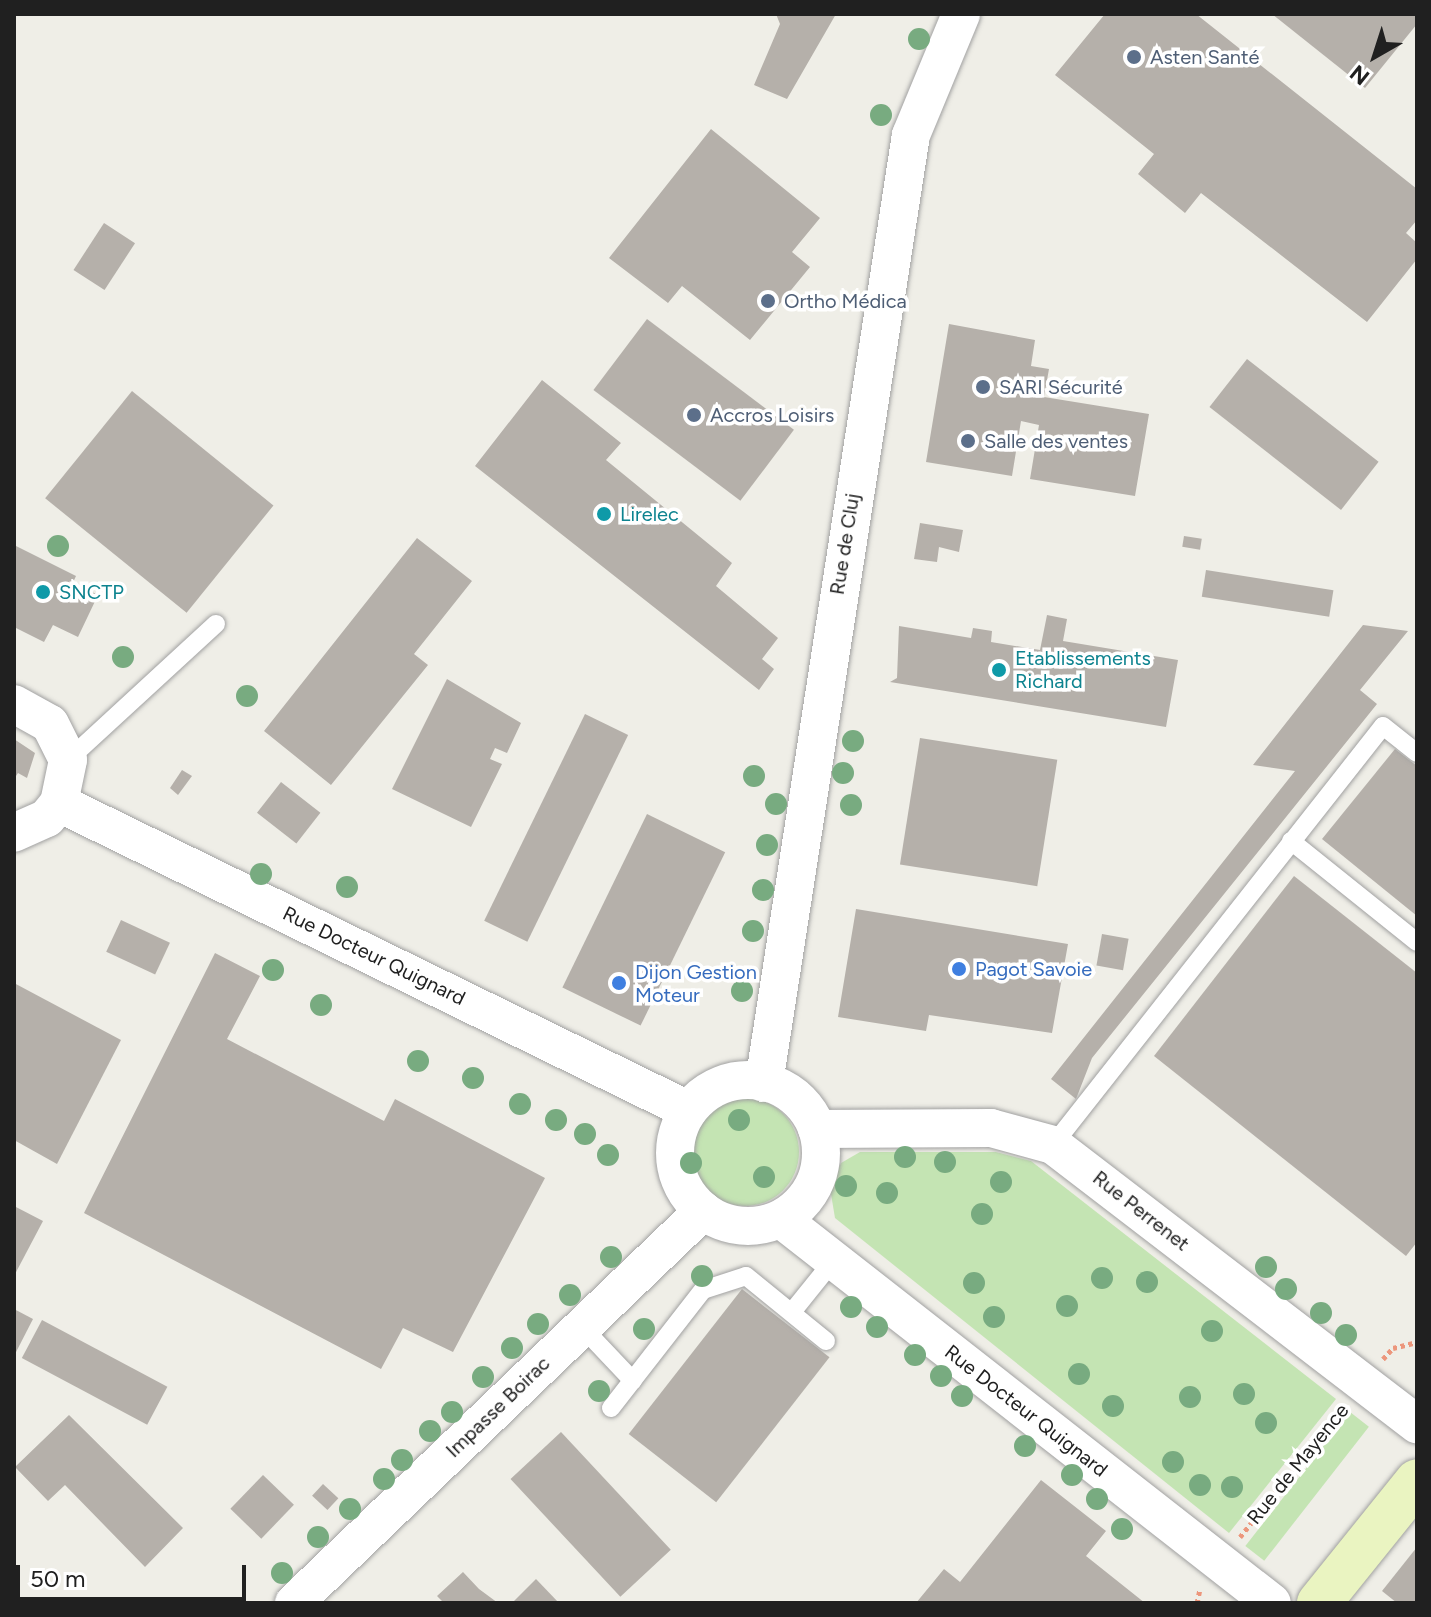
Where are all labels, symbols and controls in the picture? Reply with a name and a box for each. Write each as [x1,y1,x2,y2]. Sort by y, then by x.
north arrow [1335,16,1415,96]
place label: Asten Santé [1150,45,1259,69]
marker: Asten Santé [1125,48,1143,66]
text: N [1344,59,1375,91]
place label: Ortho Médica [784,289,907,313]
marker: Ortho Médica [759,292,777,310]
place label: SARI Sécurité [999,375,1123,399]
marker: SARI Sécurité [974,378,992,396]
place label: Accros Loisirs [710,403,834,427]
marker: Accros Loisirs [685,406,703,424]
place label: Salle des ventes [984,429,1128,453]
marker: Salle des ventes [959,432,977,450]
street label: Rue de Cluj [825,492,865,596]
place label: Lirelec [620,502,679,526]
marker: Lirelec [595,505,613,523]
place label: SNCTP [59,580,124,604]
marker: SNCTP [34,583,52,601]
place label: Etablissements Richard [1015,646,1151,693]
marker: Etablissements Richard [990,661,1008,679]
street label: Rue Docteur Quignard [279,901,469,1011]
place label: Pagot Savoie [975,957,1092,981]
place label: Dijon Gestion Moteur [635,960,757,1007]
marker: Pagot Savoie [950,960,968,978]
marker: Dijon Gestion Moteur [610,974,628,992]
street label: Rue Perrenet [1088,1166,1194,1256]
street label: Rue Docteur Quignard [940,1340,1112,1482]
street label: Impasse Boirac [441,1351,555,1463]
street label: Rue de Mayence [1242,1399,1354,1529]
scale bar [20,1549,250,1599]
text: 50 m [30,1564,86,1593]

